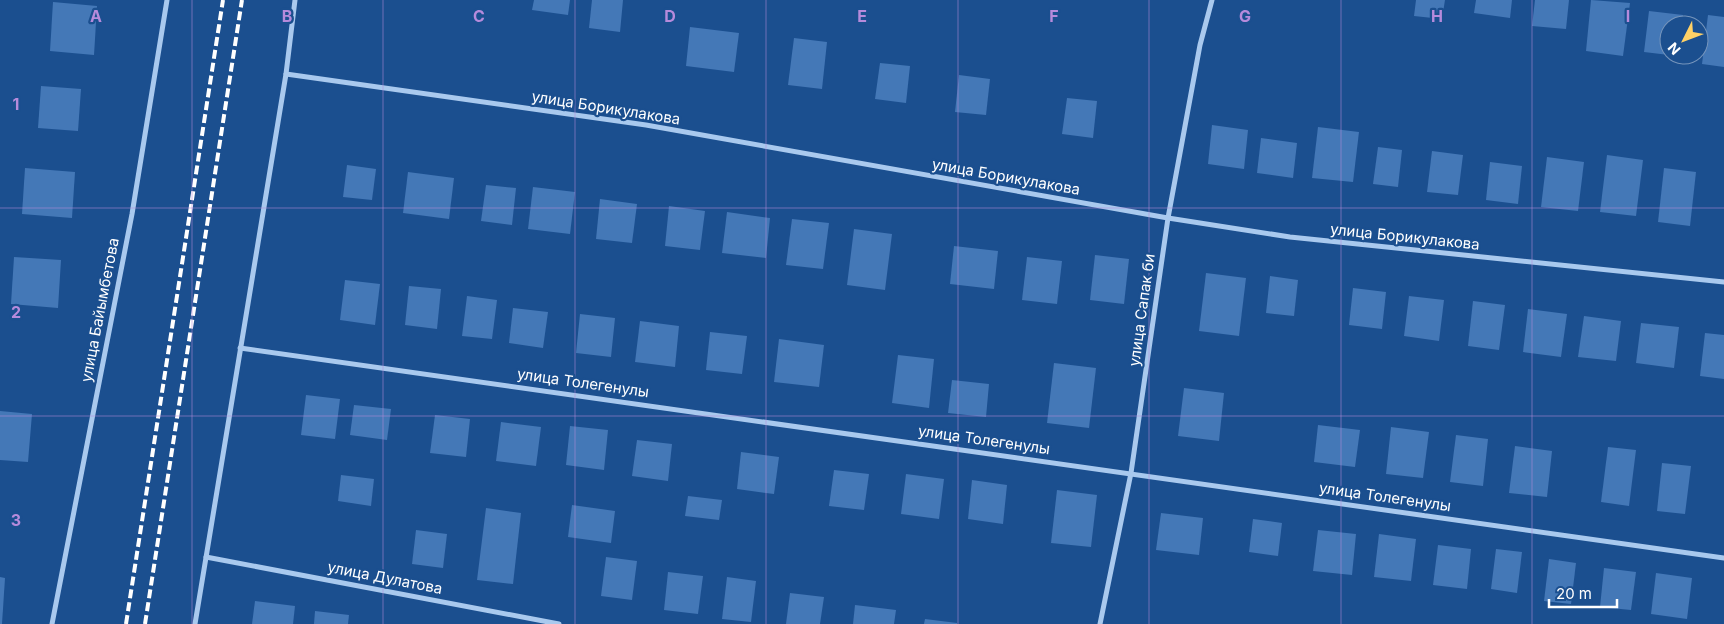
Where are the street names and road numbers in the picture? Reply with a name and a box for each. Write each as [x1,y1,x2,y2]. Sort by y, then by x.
street label: улица Борикулакова [530,86,682,129]
street label: улица Борикулакова [930,154,1082,199]
street label: улица Борикулакова [1329,219,1481,254]
street label: улица Байымбетова [76,236,123,384]
street label: улица Сапак би [1124,252,1159,367]
street label: улица Толегенулы [516,364,650,401]
street label: улица Толегенулы [917,421,1051,458]
street label: улица Толегенулы [1318,478,1452,515]
street label: улица Дулатова [326,557,444,598]

